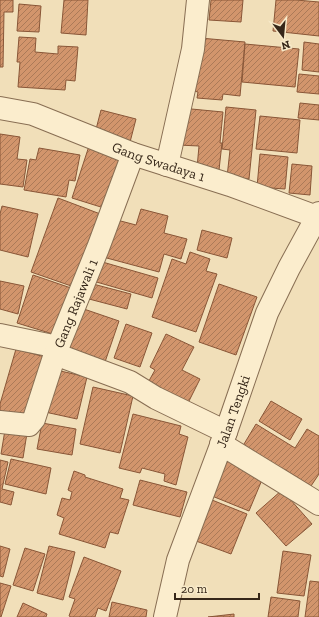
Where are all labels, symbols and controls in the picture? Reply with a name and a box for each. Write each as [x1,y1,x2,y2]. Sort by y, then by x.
north arrow [263,16,303,56]
text: N [279,38,291,53]
street label: Gang Swadaya 1 [110,139,208,186]
street label: Gang Rajawali 1 [50,256,102,350]
street label: Jalan Tengki [213,373,254,450]
scale bar [175,575,259,601]
text: 20 m [181,582,208,596]

